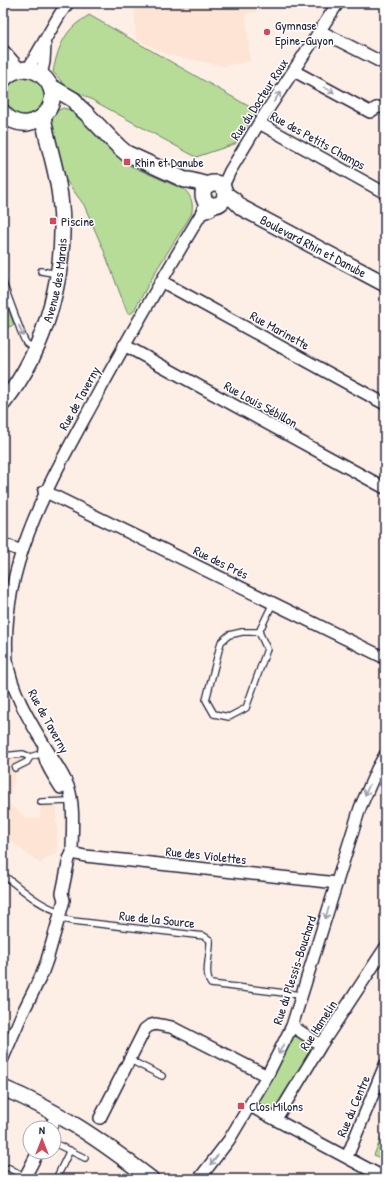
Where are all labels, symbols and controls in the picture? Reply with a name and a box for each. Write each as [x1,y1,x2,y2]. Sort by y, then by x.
place label: Gymnase Epine-Guyon [275,16,334,49]
marker: Gymnase Epine-Guyon [262,27,272,37]
street label: Rue du Docteur Roux [226,55,292,143]
one-way arrow [323,86,335,94]
one-way arrow [273,92,281,103]
street label: Rue des Petits Champs [267,106,369,174]
place label: Rhin et Danube [135,153,204,171]
marker: Rhin et Danube [122,157,132,167]
street label: Boulevard Rhin et Danube [257,210,370,282]
place label: Piscine [61,212,94,230]
marker: Piscine [48,216,58,226]
street label: Avenue des Marais [38,238,71,325]
street label: Rue Marinette [247,306,313,354]
one-way arrow [17,325,25,337]
street label: Rue de Taverny [54,362,104,433]
street label: Rue Louis Sébillon [221,376,301,432]
street label: Rue des Prés [191,541,251,583]
street label: Rue de Taverny [24,686,74,757]
one-way arrow [363,783,371,795]
street label: Rue des Violettes [165,842,247,868]
street label: Rue de la Source [118,906,196,932]
one-way arrow [323,907,330,920]
street label: Rue du Plessis-Bouchard [268,913,320,1027]
street label: Rue Hamelin [295,996,341,1054]
one-way arrow [276,1043,284,1055]
street label: Rue du Centre [332,1072,374,1140]
place label: Clos Milons [249,1097,303,1115]
marker: Clos Milons [236,1101,246,1111]
north arrow [22,1120,62,1160]
text: N [39,1123,45,1137]
one-way arrow [209,1155,218,1166]

